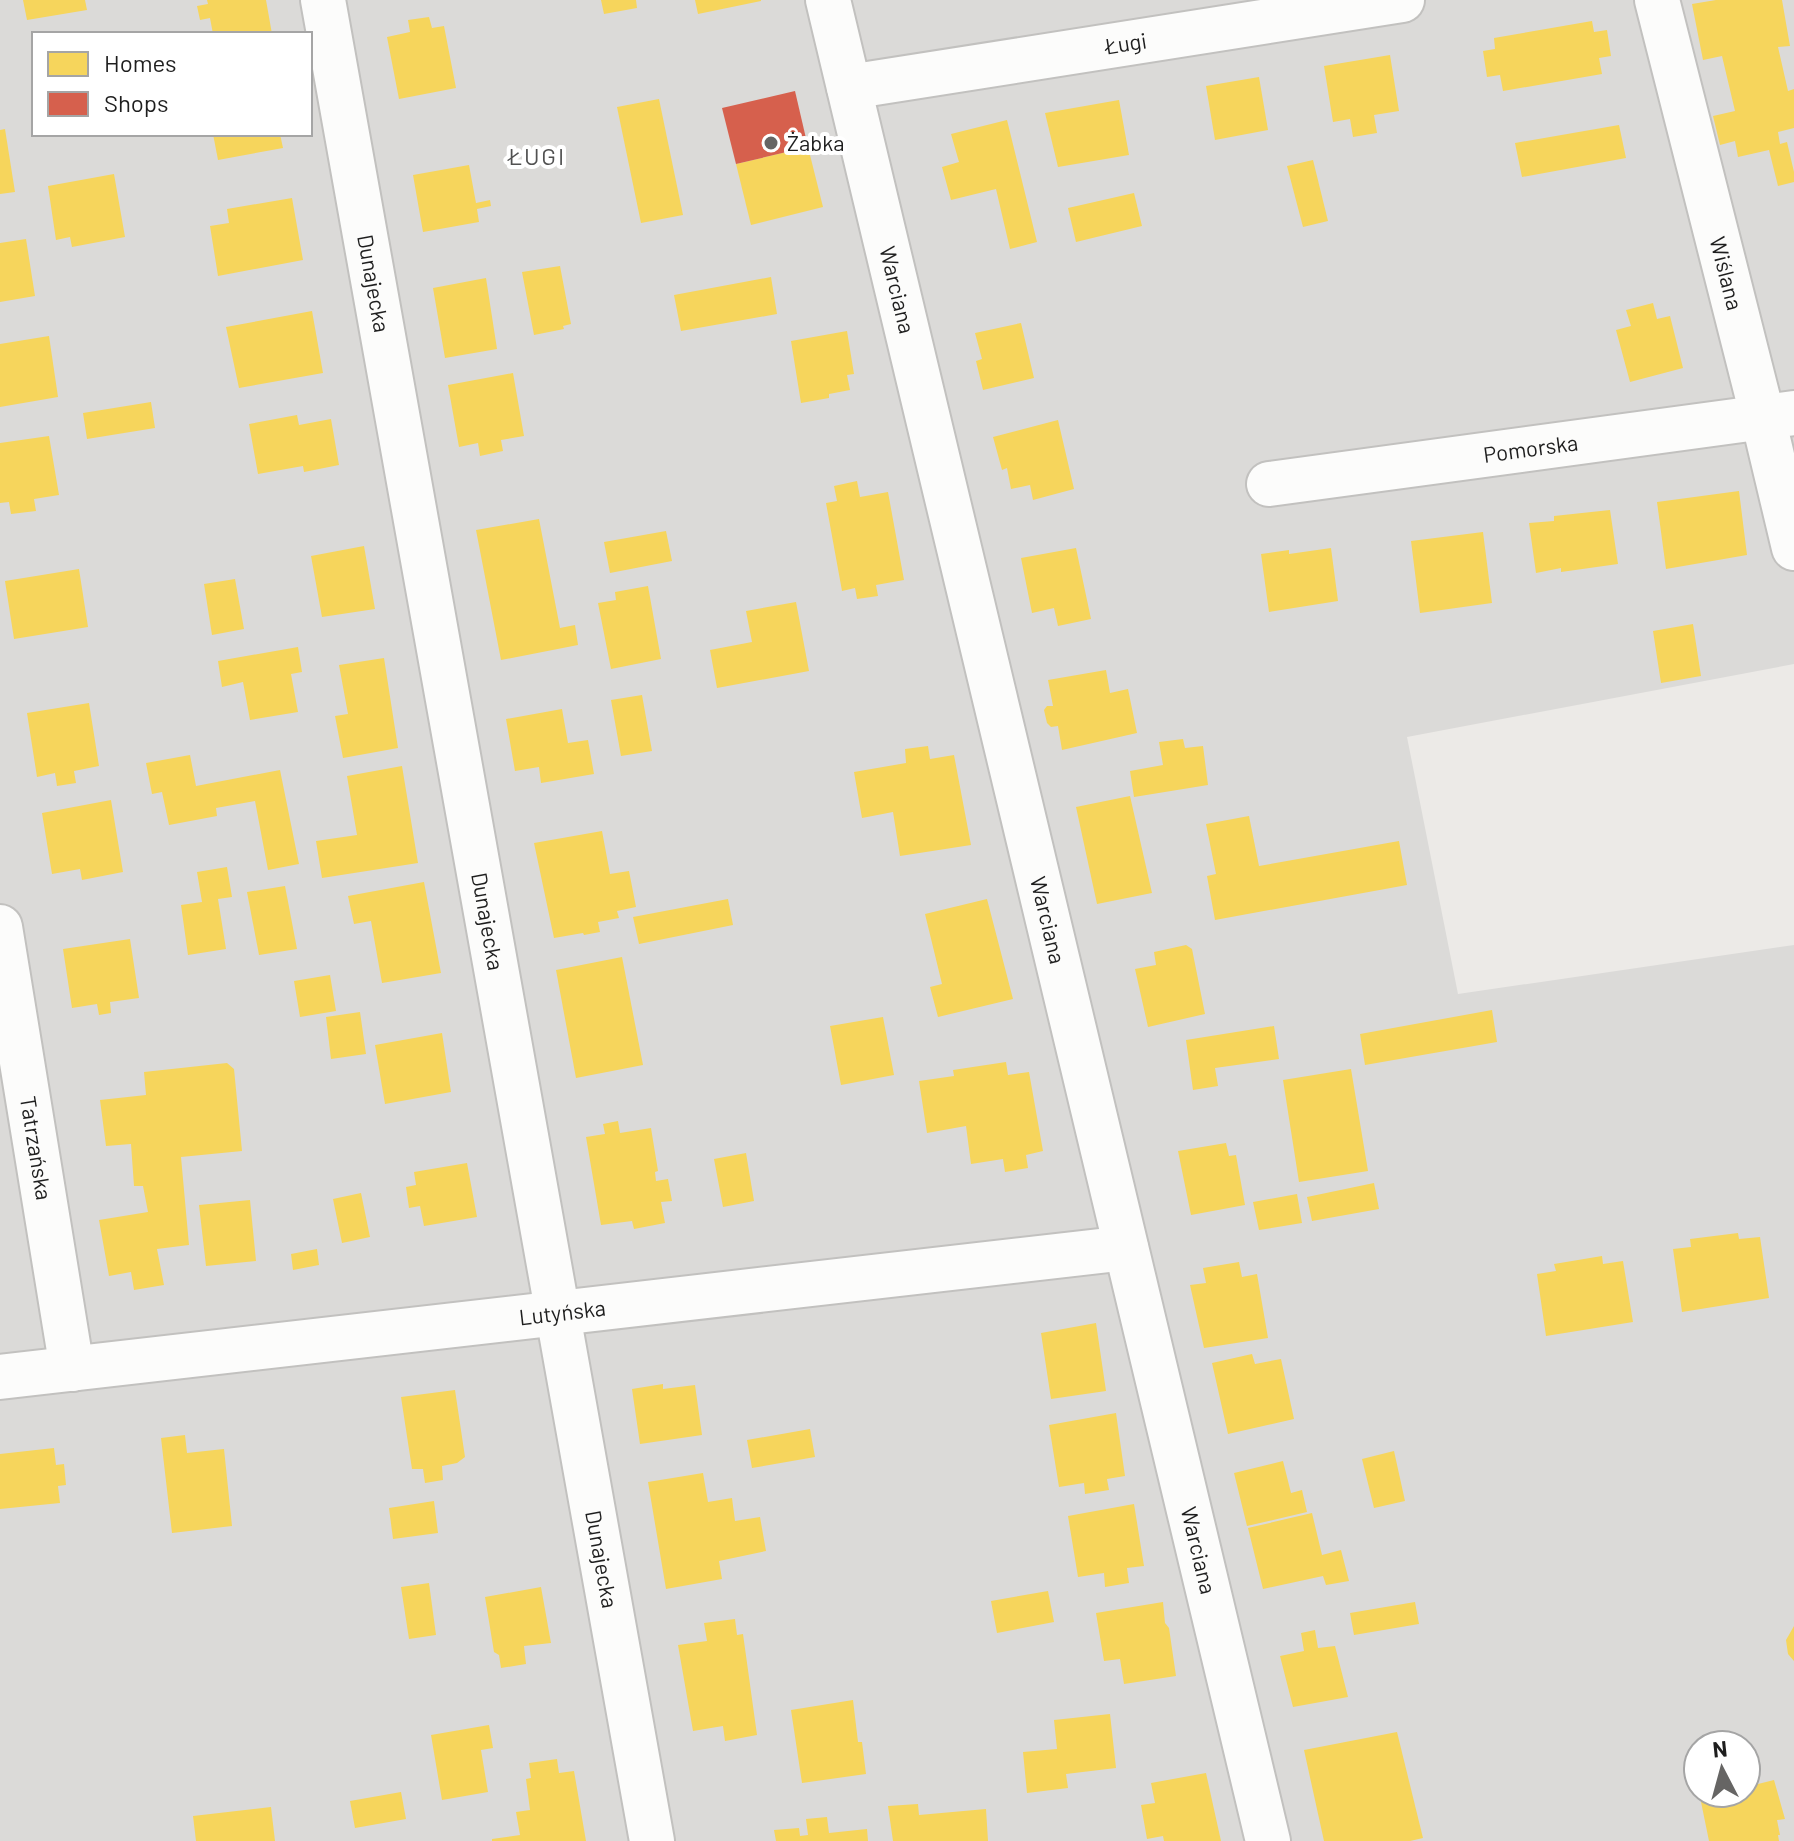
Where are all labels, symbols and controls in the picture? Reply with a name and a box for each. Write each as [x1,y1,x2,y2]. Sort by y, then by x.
street label: Ługi [1101,26,1148,59]
legend [32,32,312,136]
text: Homes [104,48,177,77]
text: Shops [104,88,169,117]
place label: Żabka [787,129,844,155]
marker: Żabka [762,134,780,152]
district label: ŁUGI [507,141,566,170]
street label: Dunajecka [353,232,396,334]
street label: Wiślana [1705,234,1749,313]
street label: Warciana [875,243,921,336]
street label: Pomorska [1482,428,1579,467]
street label: Dunajecka [467,870,510,972]
street label: Warciana [1026,874,1072,966]
street label: Tatrzańska [16,1094,58,1202]
street label: Lutyńska [518,1294,607,1329]
street label: Warciana [1177,1504,1222,1596]
street label: Dunajecka [581,1508,624,1610]
north arrow [1682,1729,1762,1809]
text: N [1711,1734,1728,1762]

